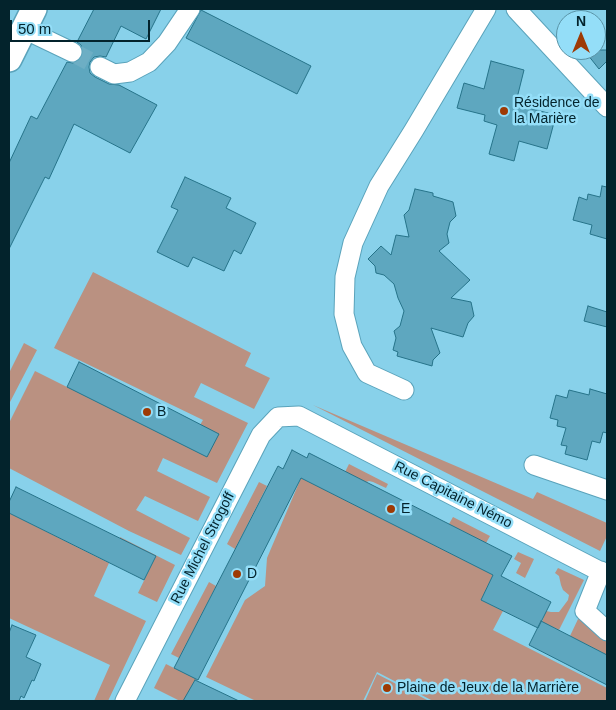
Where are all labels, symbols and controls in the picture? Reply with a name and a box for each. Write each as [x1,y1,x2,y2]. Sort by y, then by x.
scale bar [12,10,152,42]
north arrow [556,10,606,60]
text: N [576,13,586,29]
text: 50 m [18,20,51,37]
place label: Résidence de la Marière [514,95,600,128]
marker: Résidence de la Marière [498,105,510,117]
place label: B [157,404,166,420]
marker: B [141,406,153,418]
street label: Rue Capitaine Némo [391,458,515,532]
street label: Rue Michel Strogoff [168,490,238,606]
place label: E [401,501,410,517]
marker: E [385,503,397,515]
place label: D [247,566,257,582]
marker: D [231,568,243,580]
place label: Plaine de Jeux de la Marrière [397,680,579,696]
marker: Plaine de Jeux de la Marrière [381,682,393,694]

